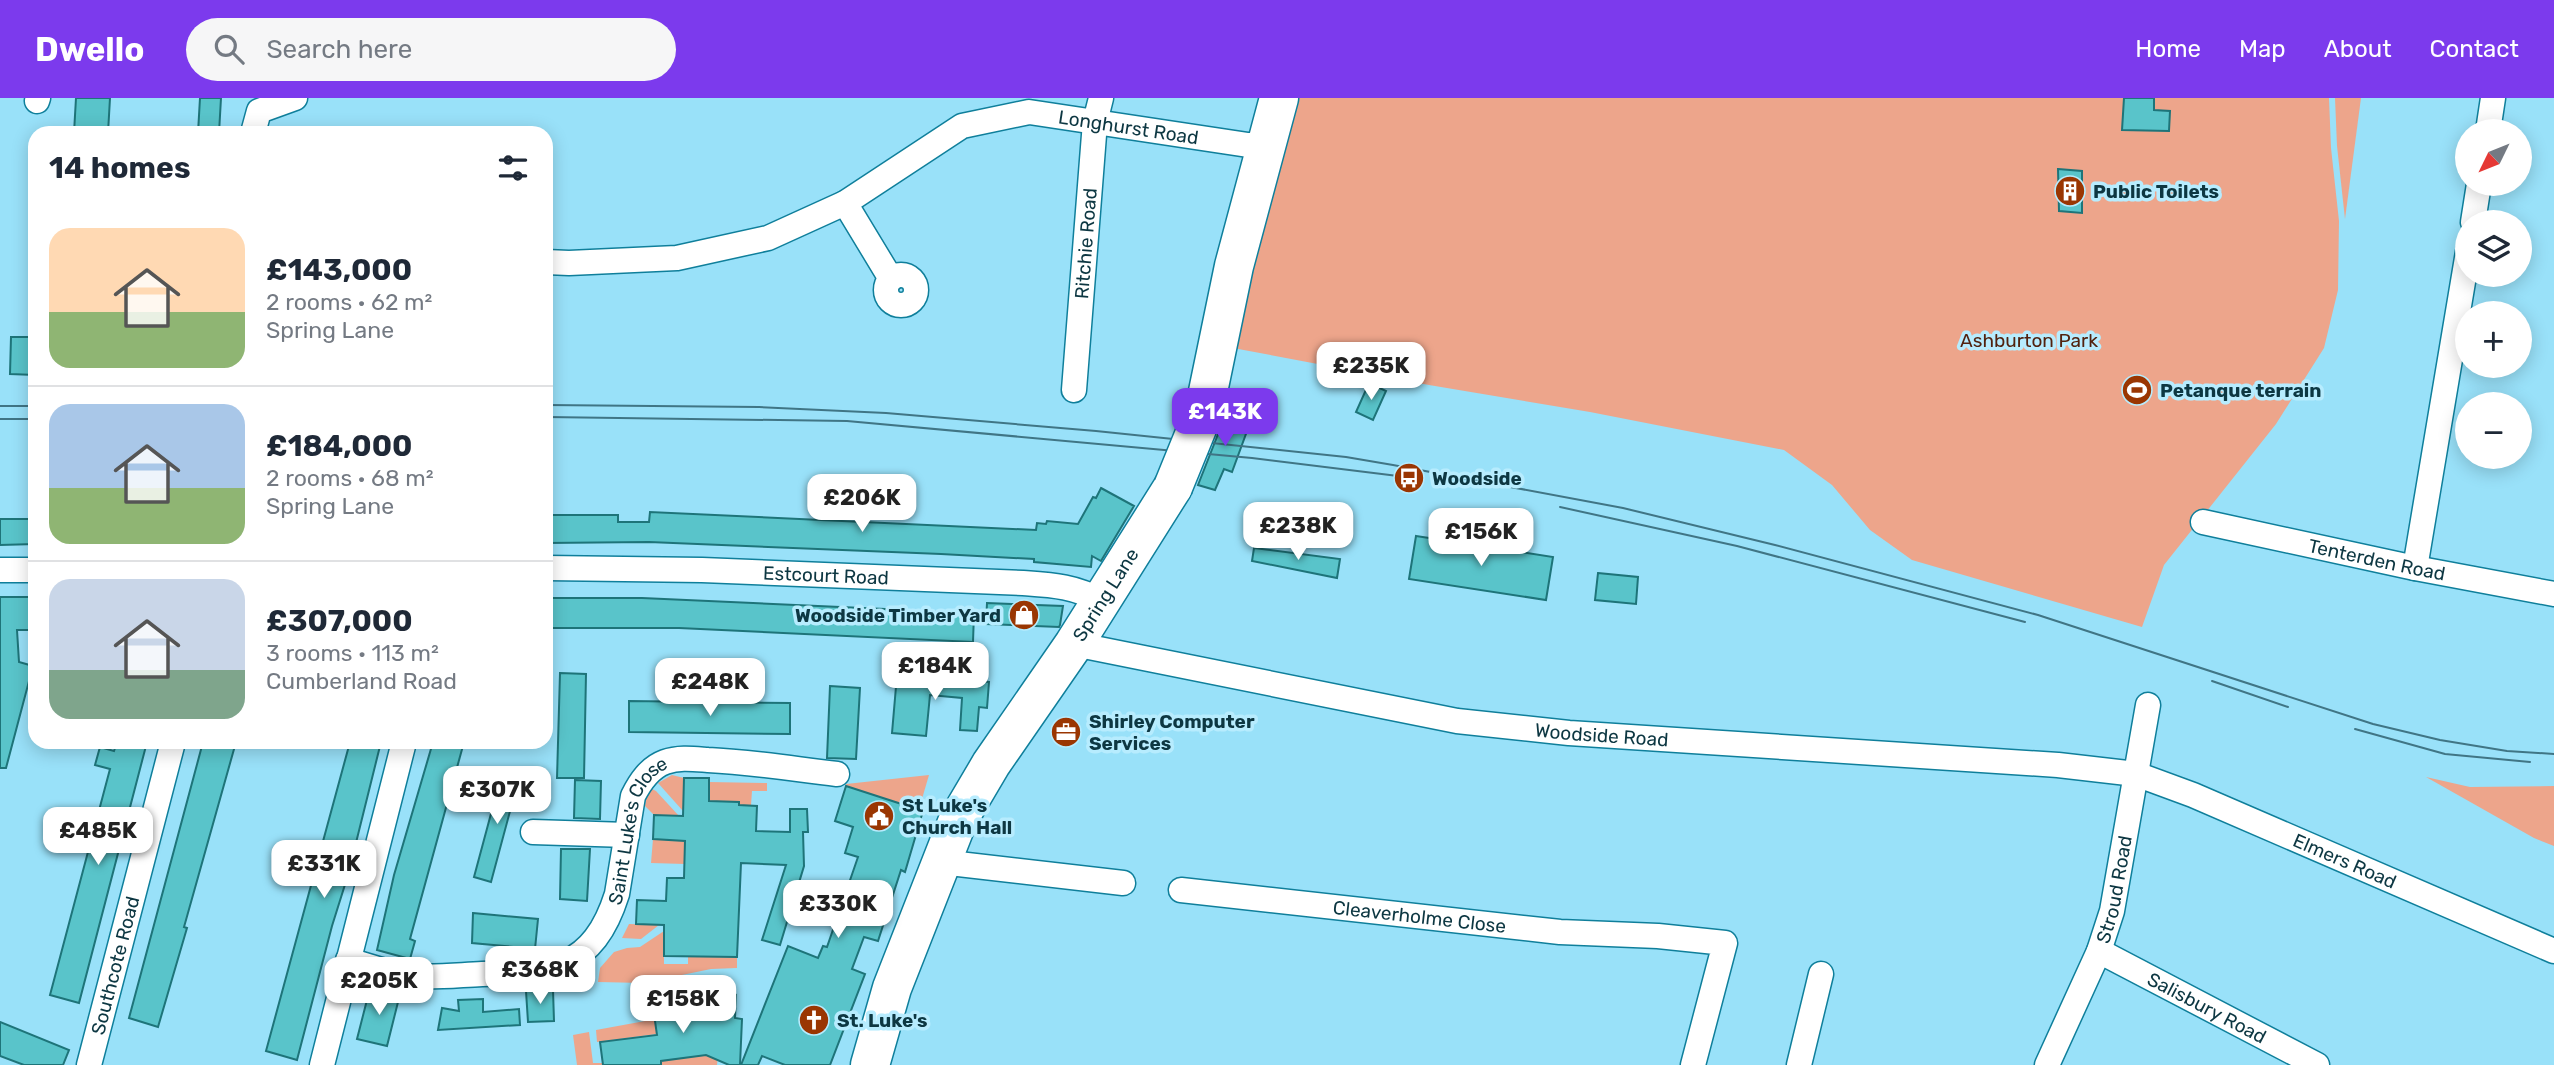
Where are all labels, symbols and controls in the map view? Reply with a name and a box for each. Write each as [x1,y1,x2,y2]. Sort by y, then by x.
search box [186,18,676,81]
text: Dwello [35,30,144,69]
icon: search [210,30,248,68]
text: Search here [266,34,412,65]
text: Home [2135,35,2201,63]
text: Map [2239,35,2286,63]
text: About [2324,35,2392,63]
text: Contact [2430,35,2519,63]
street label: Longhurst Road [1057,105,1200,149]
north arrow [2455,119,2532,196]
map controls [2455,119,2532,469]
icon: filters [494,149,532,187]
text: 14 homes [49,150,191,186]
building icon: Public Toilets [2053,174,2087,208]
place label: Public Toilets [2093,180,2219,203]
street label: Ritchie Road [1070,187,1101,300]
button: layers [2455,210,2532,287]
text: £143,000 [266,252,412,288]
icon: home [105,256,189,340]
text: 2 rooms · 62 m² [266,288,432,316]
button: + [2455,301,2532,378]
text: Spring Lane [266,316,394,344]
park label: Ashburton Park [1960,329,2098,352]
pin: £235K [1322,342,1420,402]
text: £235K [1333,351,1409,379]
sports icon: Petanque terrain [2120,373,2154,407]
place label: Petanque terrain [2160,379,2322,402]
pin: £143K [1176,388,1274,448]
button: − [2455,392,2532,469]
text: £143K [1188,397,1262,425]
text: £184,000 [266,428,412,464]
icon: home [105,432,189,516]
bus stop icon: Woodside [1392,461,1426,495]
text: 2 rooms · 68 m² [266,464,434,492]
place label: Woodside [1432,467,1522,490]
pin: £206K [813,474,911,534]
text: £206K [823,483,901,511]
text: Spring Lane [266,492,394,520]
pin: £238K [1249,503,1347,562]
pin: £156K [1432,508,1530,568]
text: £238K [1259,511,1337,539]
text: £156K [1444,517,1518,545]
street label: Tenterden Road [2306,534,2447,585]
street label: Spring Lane [1067,544,1143,645]
street label: Estcourt Road [763,561,889,589]
shop icon: Woodside Timber Yard [1007,598,1041,632]
text: £307,000 [266,603,413,639]
place label: Woodside Timber Yard [795,604,1001,627]
icon: home [105,607,189,691]
text: 3 rooms · 113 m² [266,639,439,667]
pin: £184K [886,642,984,702]
text: £184K [898,651,972,679]
pin: £248K [661,658,759,718]
text: Cumberland Road [266,667,457,695]
text: £248K [671,667,749,695]
place label: Shirley Computer Services [1089,710,1255,755]
office icon: Shirley Computer Services [1049,715,1083,749]
street label: Woodside Road [1534,718,1669,751]
street label: Saint Luke's Close [603,751,671,908]
pin: £307K [448,766,546,826]
text: £307K [459,775,535,803]
place label: St Luke's Church Hall [902,794,1012,839]
public building icon: St Luke's Church Hall [862,799,896,833]
pin: £485K [49,808,147,867]
text: £485K [59,816,137,844]
street label: Elmers Road [2290,828,2400,893]
street label: Stroud Road [2091,834,2136,946]
pin: £331K [275,840,373,900]
text: £331K [287,849,361,877]
pin: £330K [789,880,887,940]
text: £330K [799,889,877,917]
street label: Southcote Road [86,894,144,1037]
street label: Cleaverholme Close [1332,895,1507,937]
pin: £368K [491,946,589,1006]
text: £368K [501,955,579,983]
pin: £205K [330,958,428,1017]
text: £205K [340,966,418,994]
street label: Salisbury Road [2144,967,2270,1048]
pin: £158K [634,976,732,1035]
text: £158K [646,984,720,1012]
church icon: St. Luke's [797,1003,831,1037]
place label: St. Luke's [837,1009,928,1032]

